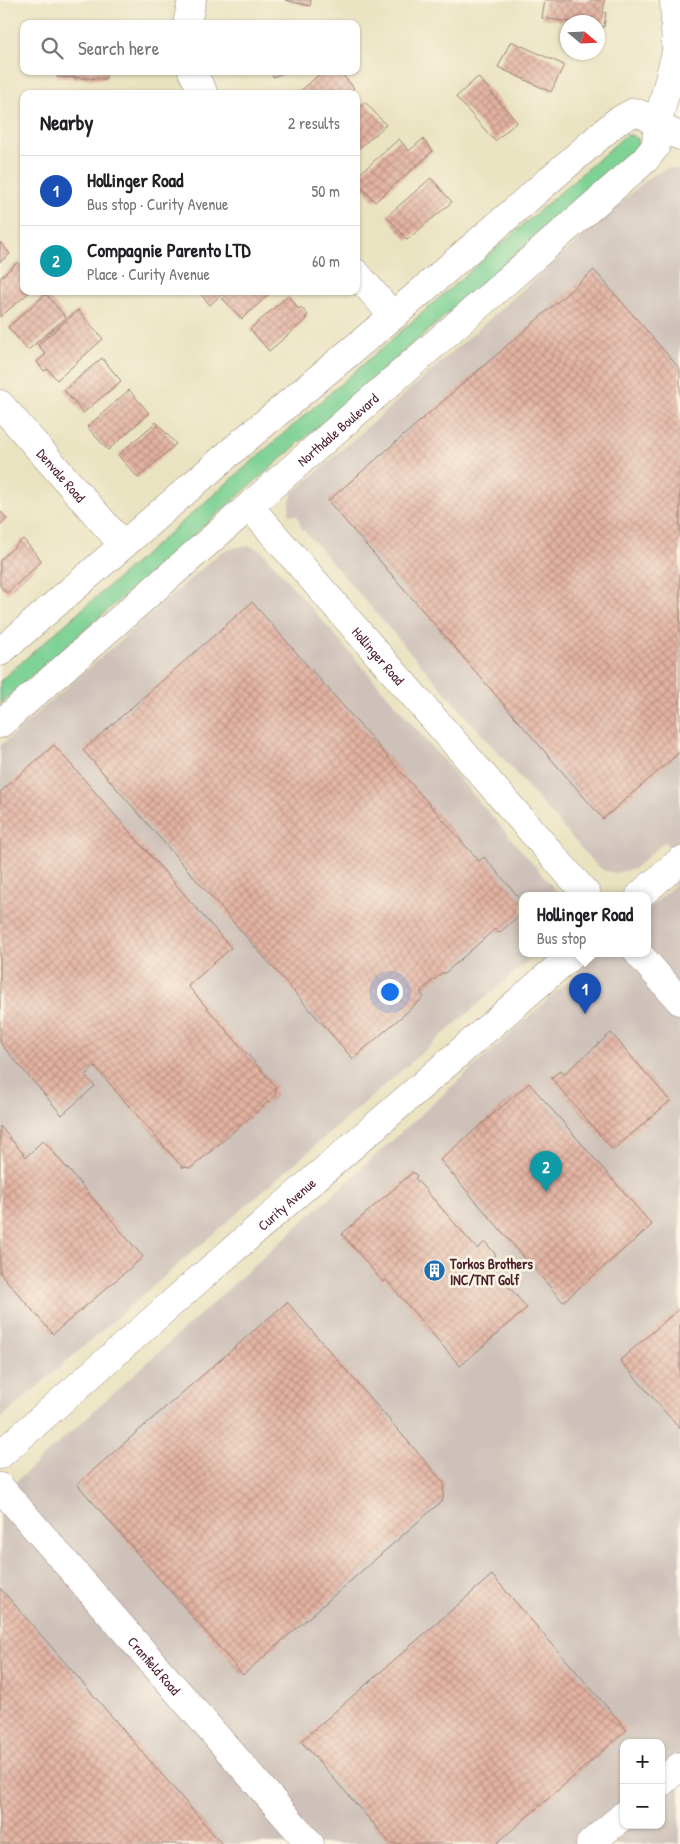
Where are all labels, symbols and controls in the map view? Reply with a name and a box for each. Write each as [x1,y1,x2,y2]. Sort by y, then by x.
north arrow [560,15,605,60]
search box [20,20,360,75]
icon: search [38,34,66,62]
text: Search here [78,35,159,61]
text: Nearby [40,108,93,137]
text: 2 results [288,112,340,134]
text: Hollinger Road [87,167,183,193]
text: 1 [53,180,59,202]
text: 50 m [312,180,340,202]
text: Bus stop · Curity Avenue [87,193,228,215]
text: Compagnie Parento LTD [87,237,250,263]
text: 2 [52,250,60,272]
text: 60 m [312,250,340,272]
text: Place · Curity Avenue [87,263,210,285]
street label: Northdale Boulevard [292,388,382,470]
street label: Denvale Road [33,444,91,506]
street label: Hollinger Road [348,622,410,689]
popup [519,892,651,957]
text: Hollinger Road [537,901,633,927]
text: Bus stop [537,927,586,949]
pin: 1 [569,973,601,1014]
your location [377,979,403,1005]
pin: 2 [530,1151,562,1192]
street label: Curity Avenue [253,1173,320,1234]
place label: Torkos Brothers INC/TNT Golf [449,1254,533,1289]
building icon: Torkos Brothers INC/TNT Golf [422,1259,446,1283]
street label: Cranfield Road [124,1632,186,1699]
map controls [620,1739,665,1829]
button: + [620,1739,665,1784]
button: − [620,1784,665,1829]

